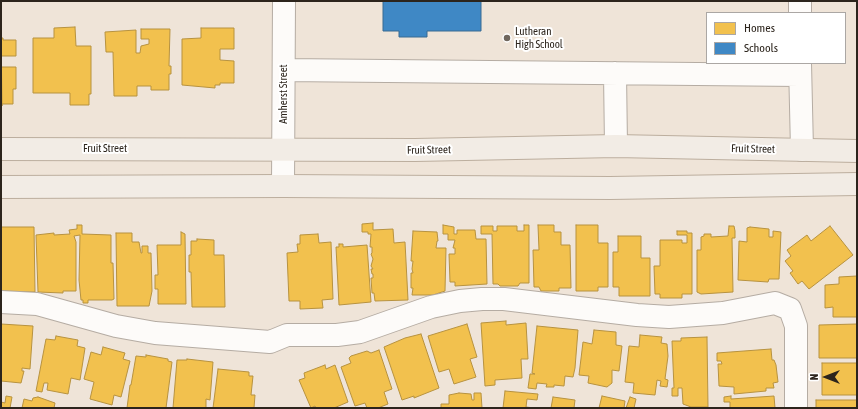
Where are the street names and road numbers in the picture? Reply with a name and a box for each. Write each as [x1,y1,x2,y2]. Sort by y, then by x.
street label: Amherst Street [277,64,291,124]
street label: Fruit Street [83,142,127,156]
street label: Fruit Street [731,142,775,156]
street label: Fruit Street [407,143,451,157]

